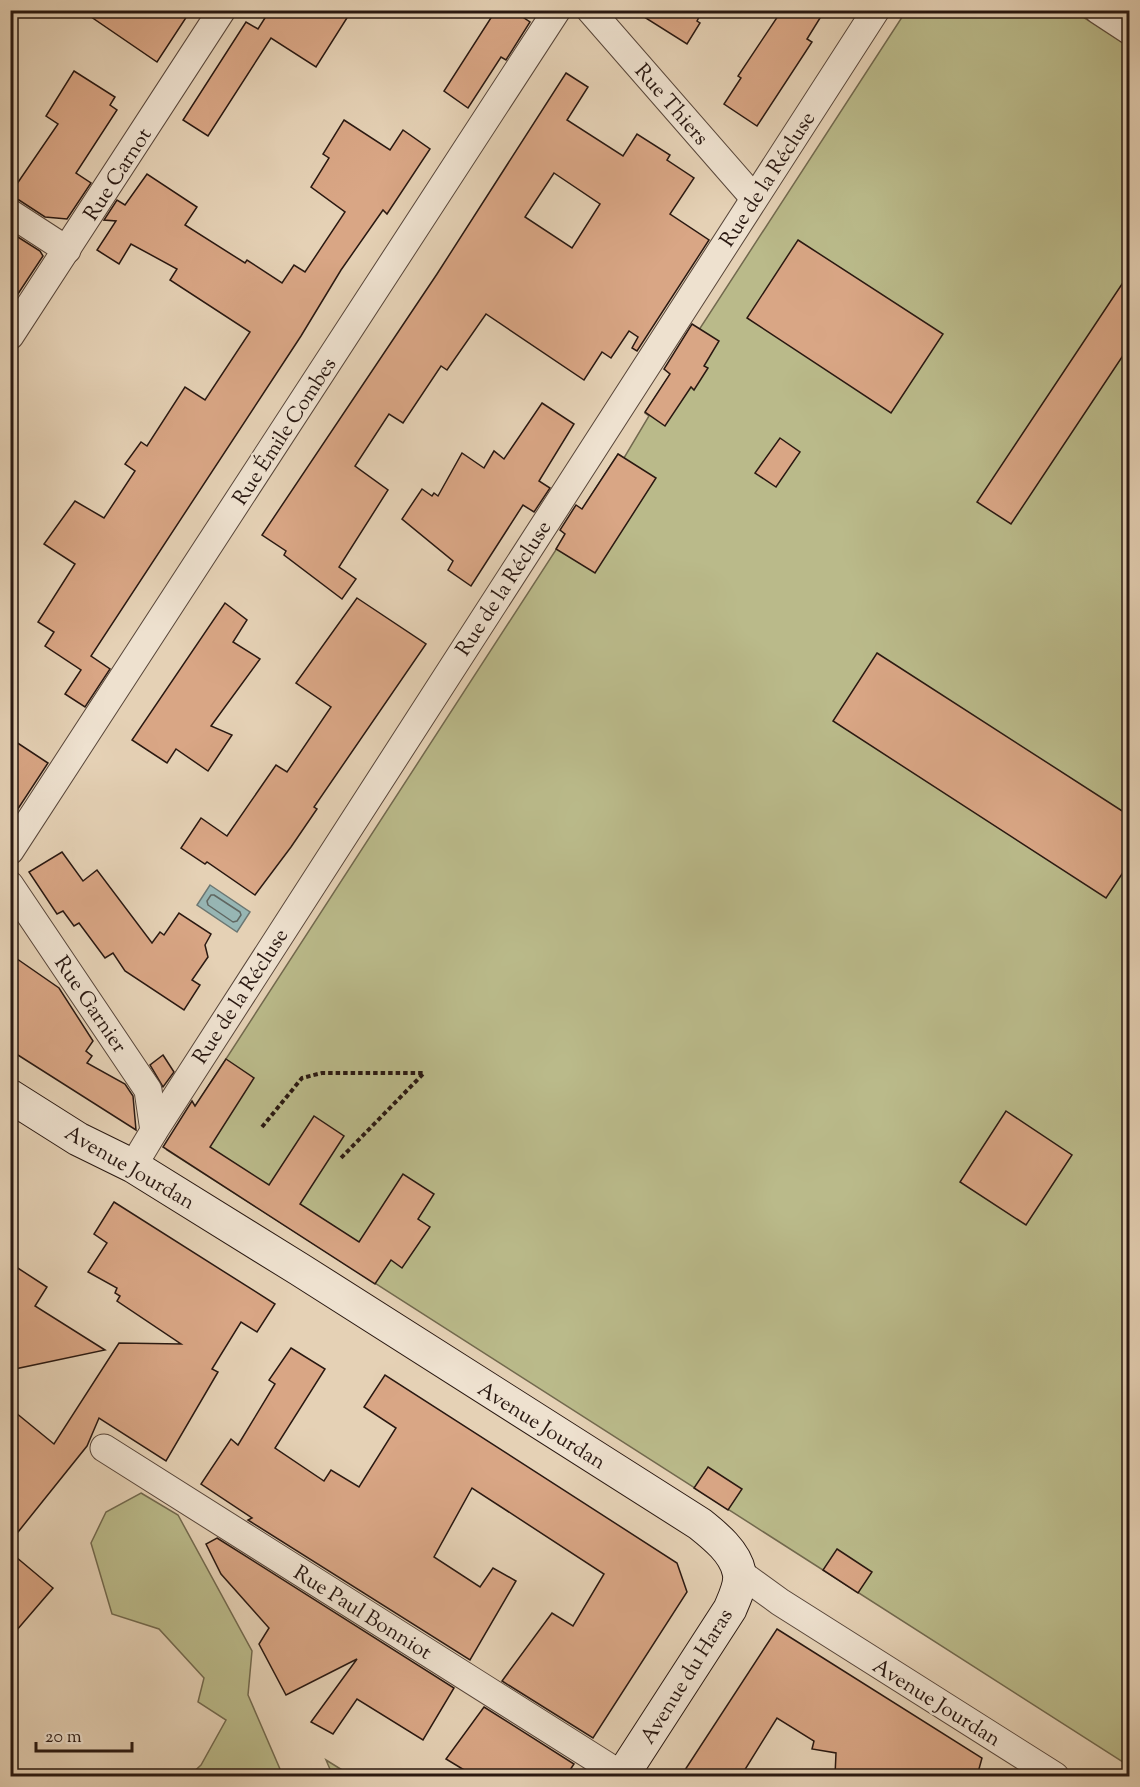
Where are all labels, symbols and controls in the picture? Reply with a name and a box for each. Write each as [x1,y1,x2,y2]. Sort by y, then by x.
street label: Rue Thiers [626,58,715,153]
street label: Rue de la Récluse [714,106,824,254]
street label: Rue Carnot [77,123,160,227]
street label: Rue Émile Combes [226,352,345,512]
street label: Rue de la Récluse [450,515,560,663]
street label: Rue de la Récluse [187,923,297,1071]
street label: Rue Garnier [46,951,133,1060]
street label: Avenue Jourdan [58,1119,200,1218]
street label: Avenue Jourdan [471,1375,611,1478]
street label: Rue Paul Bonniot [287,1559,437,1668]
street label: Avenue du Haras [634,1604,741,1751]
street label: Avenue Jourdan [866,1652,1006,1755]
scale bar [36,1715,132,1753]
text: 20 m [45,1725,82,1751]

